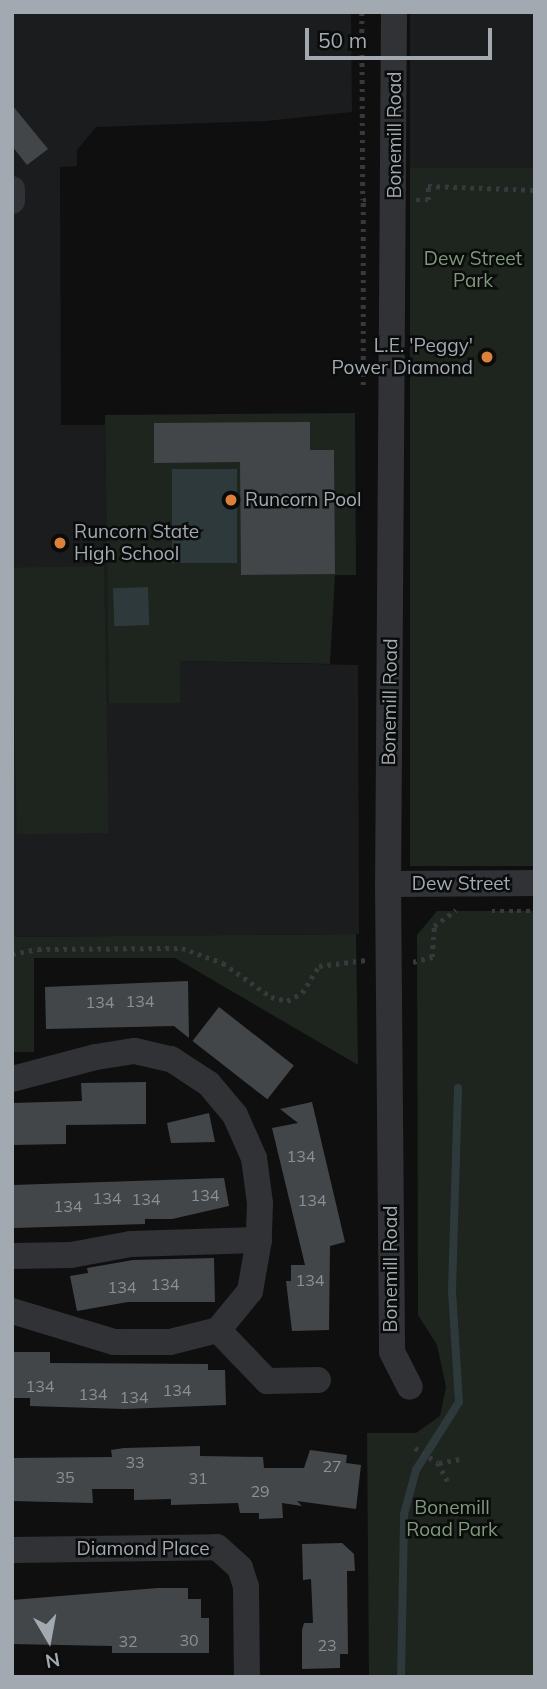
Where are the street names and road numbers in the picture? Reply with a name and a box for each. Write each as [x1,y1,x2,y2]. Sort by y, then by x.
street label: Bonemill Road [384,71,406,199]
street label: Bonemill Road [377,638,403,766]
street label: Dew Street [412,873,510,895]
street label: Bonemill Road [380,1205,402,1333]
street label: Diamond Place [77,1538,209,1560]

